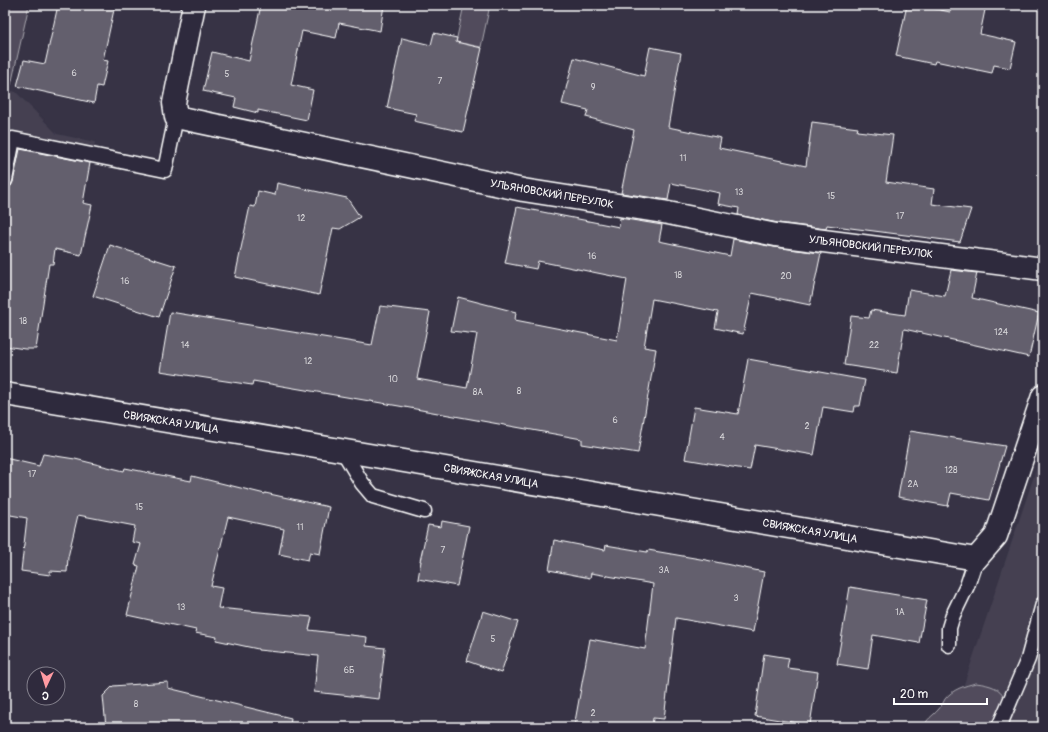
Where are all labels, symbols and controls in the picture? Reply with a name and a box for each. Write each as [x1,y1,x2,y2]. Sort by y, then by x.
house number: 6 [71,68,77,79]
house number: 5 [225,69,230,80]
house number: 7 [438,76,443,87]
house number: 9 [591,82,596,93]
house number: 11 [679,153,687,164]
street label: УЛЬЯНОВСКИЙ ПЕРЕУЛОК [489,177,615,211]
house number: 13 [735,187,743,198]
house number: 15 [827,191,835,202]
house number: 17 [896,211,904,222]
house number: 12 [297,213,305,224]
street label: УЛЬЯНОВСКИЙ ПЕРЕУЛОК [808,233,934,261]
house number: 16 [588,251,596,262]
house number: 18 [674,270,682,281]
house number: 20 [780,271,792,282]
house number: 16 [121,276,129,287]
house number: 18 [19,316,27,327]
house number: 124 [994,327,1009,338]
house number: 14 [181,340,190,351]
house number: 22 [869,340,879,351]
house number: 12 [304,356,312,367]
house number: 10 [388,374,398,385]
house number: 8 [517,386,522,397]
house number: 8А [473,387,483,398]
street label: СВИЯЖСКАЯ УЛИЦА [122,408,220,436]
house number: 6 [612,415,618,426]
house number: 2 [804,421,810,432]
house number: 4 [719,432,725,443]
street label: СВИЯЖСКАЯ УЛИЦА [442,461,540,491]
house number: 128 [944,465,958,476]
house number: 17 [28,469,36,480]
house number: 2А [908,479,919,490]
house number: 15 [135,502,143,513]
street label: СВИЯЖСКАЯ УЛИЦА [761,516,859,546]
house number: 11 [296,522,304,533]
house number: 7 [441,545,446,556]
house number: 3А [659,565,670,576]
house number: 3 [733,593,739,604]
house number: 13 [177,602,185,613]
house number: 1А [895,607,905,618]
house number: 5 [491,634,496,645]
house number: 6Б [344,665,354,676]
north arrow [26,666,66,706]
scale bar [894,680,987,706]
text: 20 m [900,687,929,702]
text: С [41,689,49,702]
house number: 8 [134,699,139,710]
house number: 2 [590,708,596,719]

